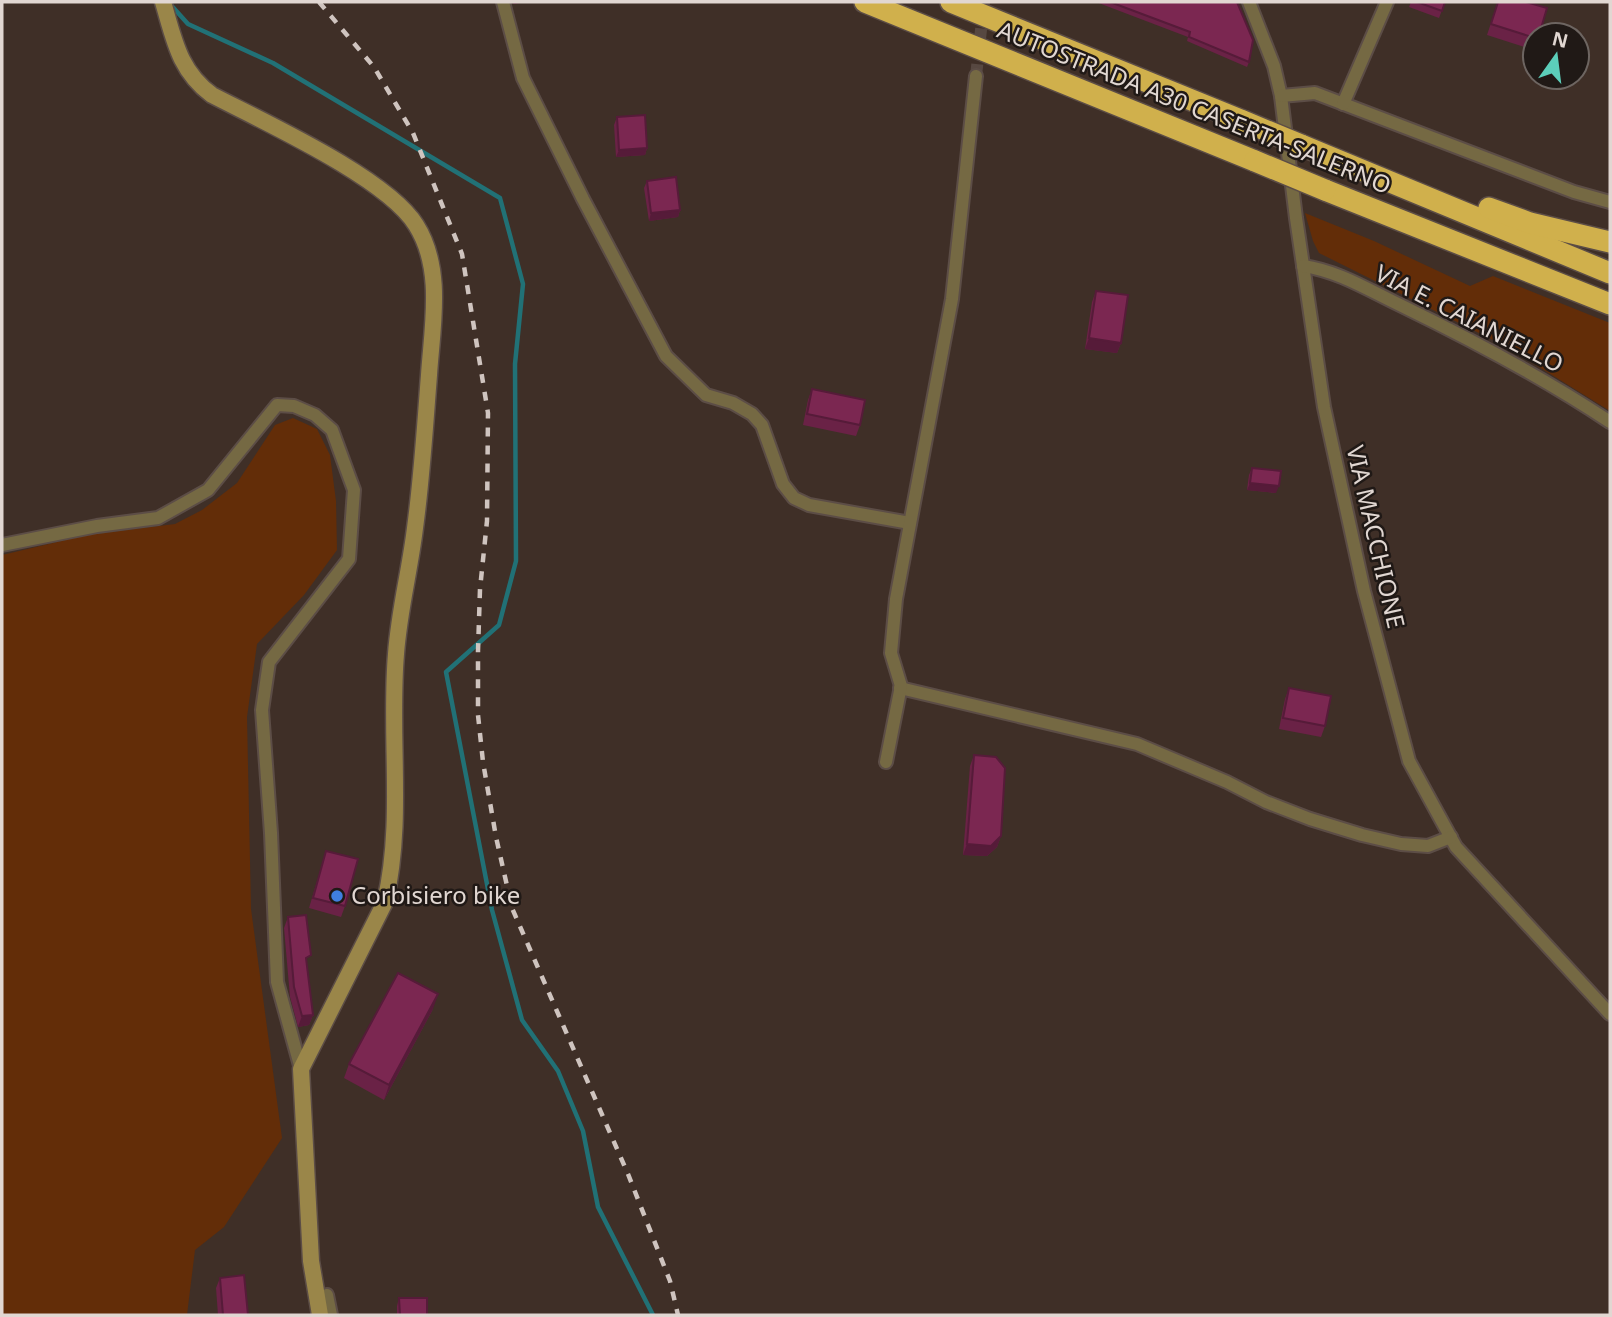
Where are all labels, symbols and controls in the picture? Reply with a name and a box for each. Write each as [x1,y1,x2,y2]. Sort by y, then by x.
street label: AUTOSTRADA A30 CASERTA-SALERNO [993,12,1396,201]
north arrow [1521,21,1591,91]
text: N [1549,25,1571,54]
street label: VIA E. CAIANIELLO [1370,256,1570,379]
street label: VIA MACCHIONE [1339,442,1414,631]
place label: Corbisiero bike [351,878,520,911]
marker: Corbisiero bike [329,888,345,904]

